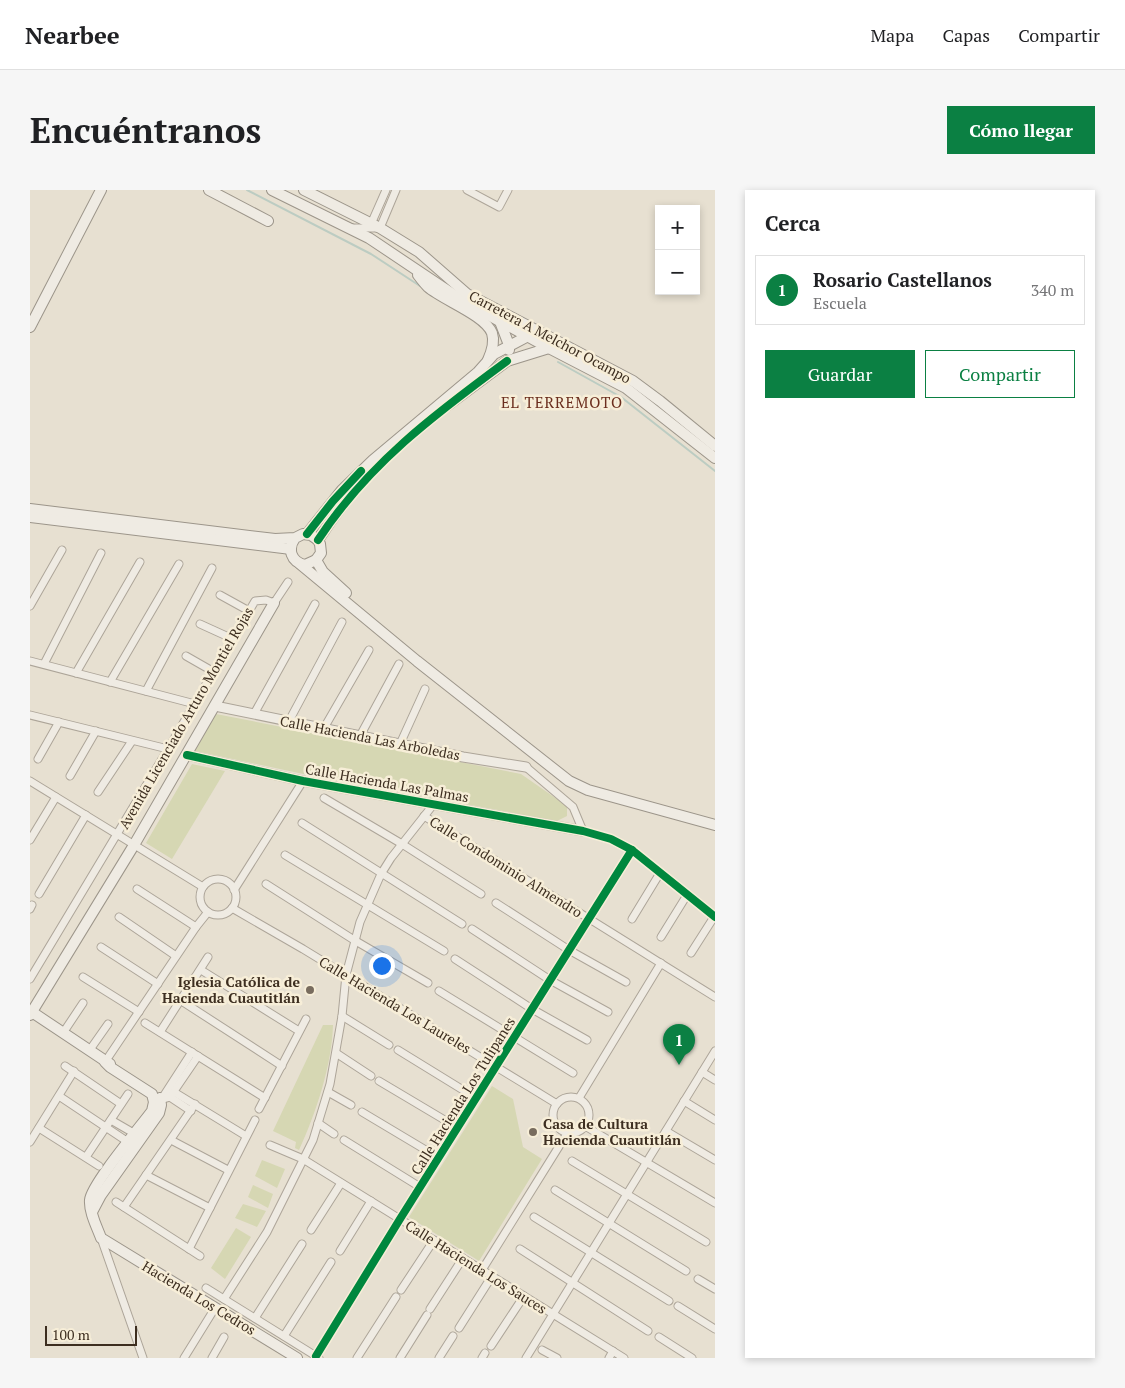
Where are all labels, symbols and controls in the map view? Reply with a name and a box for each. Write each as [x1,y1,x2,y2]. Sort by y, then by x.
text: Nearbee [25,19,120,51]
text: Mapa [870,23,914,47]
text: Capas [942,23,990,47]
text: Compartir [1018,23,1100,47]
button: Cómo llegar [947,106,1095,154]
text: Encuéntranos [30,107,261,153]
map controls [655,205,700,295]
button: + [655,205,700,250]
text: Cerca [765,209,820,237]
button: − [655,250,700,295]
text: Rosario Castellanos [813,267,992,292]
text: 1 [777,279,787,301]
text: 340 m [1031,279,1074,301]
street label: Carretera A Melchor Ocampo [466,286,635,387]
text: Escuela [813,292,867,314]
button: Guardar [765,350,915,398]
button: Compartir [925,350,1075,398]
district label: EL TERREMOTO [501,392,623,412]
street label: Avenida Licenciado Arturo Montiel Rojas [114,603,257,832]
street label: Calle Hacienda Las Arboledas [278,711,462,764]
street label: Calle Hacienda Las Palmas [304,759,470,806]
street label: Calle Condominio Almendro [426,812,587,922]
street label: Calle Hacienda Los Laureles [316,952,475,1058]
your location [369,953,395,979]
place label: Iglesia Católica de Hacienda Cuautitlán [162,972,300,1007]
marker: Iglesia Católica de Hacienda Cuautitlán [304,984,316,996]
street label: Calle Hacienda Los Tulipanes [406,1013,519,1178]
pin: 1 [663,1024,695,1065]
place label: Casa de Cultura Hacienda Cuautitlán [543,1114,681,1149]
marker: Casa de Cultura Hacienda Cuautitlán [527,1126,539,1138]
street label: Calle Hacienda Los Sauces [402,1215,551,1318]
street label: Hacienda Los Cedros [139,1256,260,1339]
scale bar [45,1323,138,1346]
text: 100 m [52,1325,90,1344]

